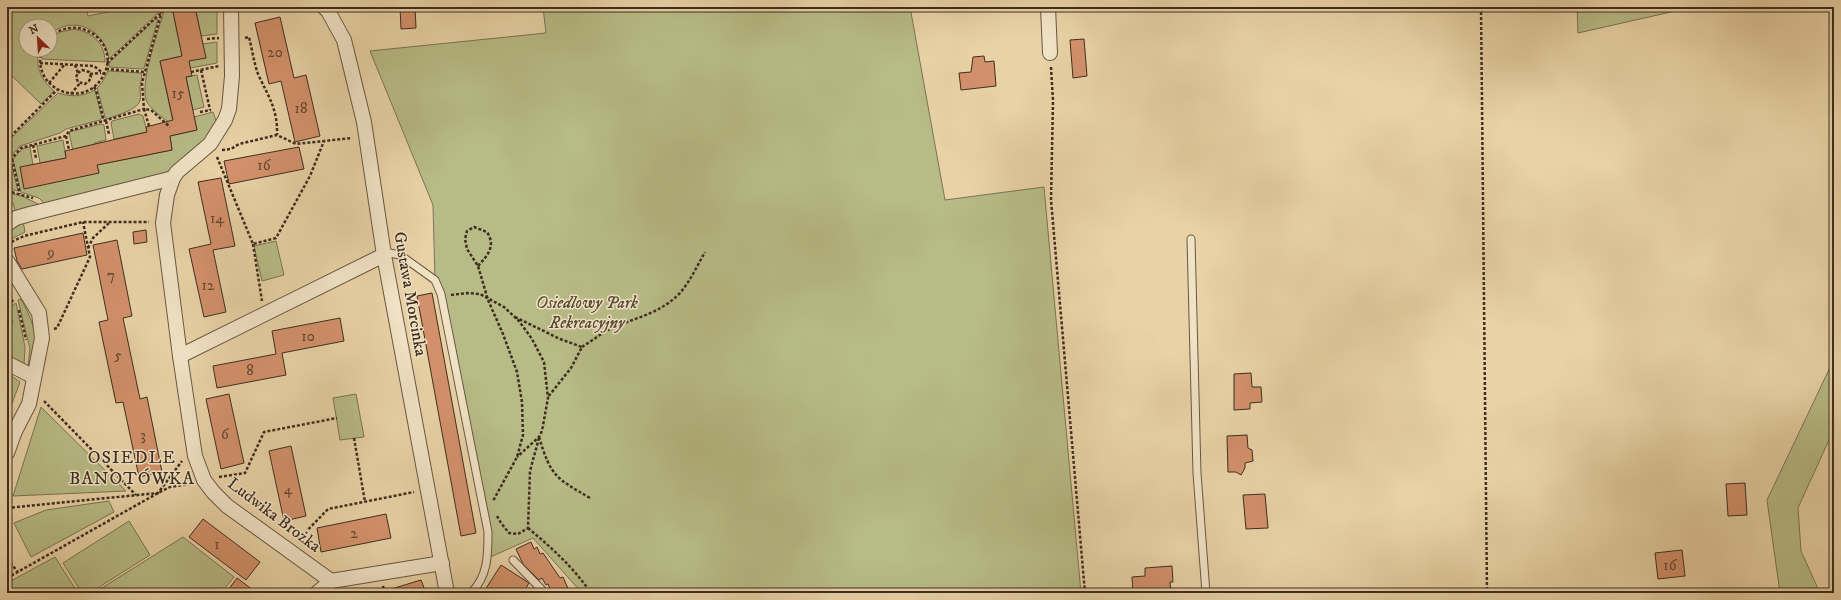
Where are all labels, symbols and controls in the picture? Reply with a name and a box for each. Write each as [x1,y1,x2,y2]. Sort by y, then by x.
north arrow [18,18,58,58]
text: N [27,22,41,38]
house number: 20 [267,43,283,62]
house number: 15 [172,84,185,103]
house number: 18 [294,99,308,118]
house number: 16 [257,156,272,175]
house number: 14 [210,209,224,228]
street label: Gustawa Morcinka [388,230,432,359]
house number: 9 [46,243,55,262]
house number: 7 [107,266,115,285]
house number: 12 [202,276,215,295]
park label: Osiedlowy Park Rekreacyjny [536,292,639,334]
house number: 10 [301,327,315,346]
house number: 5 [114,346,122,365]
house number: 8 [246,361,254,380]
house number: 6 [221,425,230,444]
house number: 3 [140,426,146,445]
district label: OSIEDLE BANOTÓWKA [69,447,195,490]
street label: Ludwika Brożka [223,473,326,558]
house number: 4 [284,480,293,499]
house number: 2 [350,524,358,543]
house number: 1 [214,535,220,554]
house number: 16 [1663,556,1678,575]

